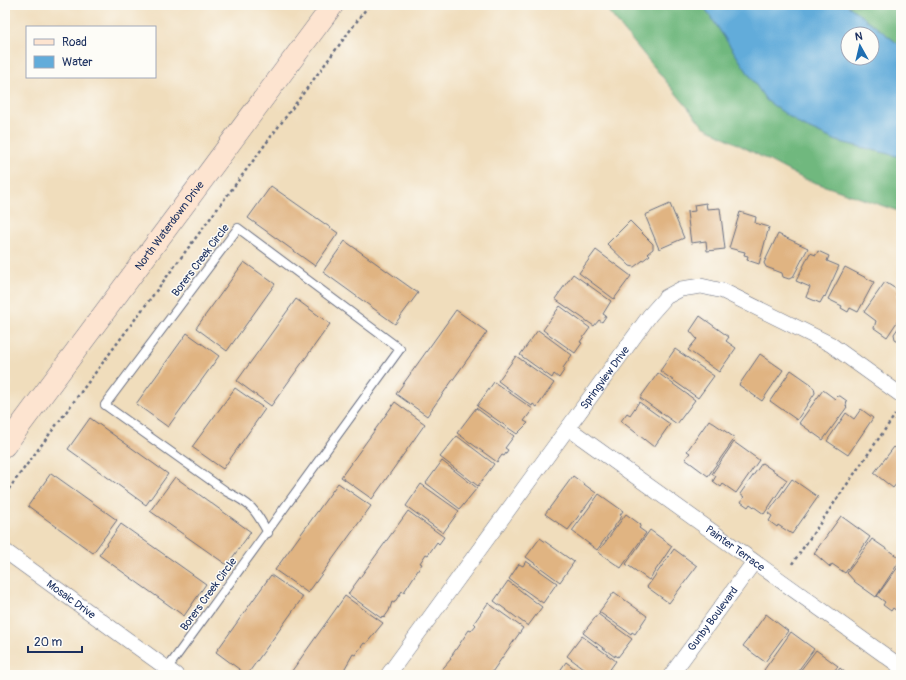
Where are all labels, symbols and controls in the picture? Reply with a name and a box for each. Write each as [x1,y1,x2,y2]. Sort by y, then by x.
legend [26,26,156,78]
north arrow [840,26,880,66]
text: N [854,30,864,44]
text: Road [62,35,87,50]
text: Water [62,55,93,70]
street label: North Waterdown Drive [132,178,207,273]
street label: Borers Creek Circle [169,221,232,299]
street label: Springview Drive [578,343,633,412]
street label: Painter Terrace [703,523,768,574]
street label: Borers Creek Circle [178,555,240,633]
street label: Mosaic Drive [44,577,99,622]
street label: Gunby Boulevard [685,584,741,654]
scale bar [28,628,82,654]
text: 20 m [34,635,63,650]

